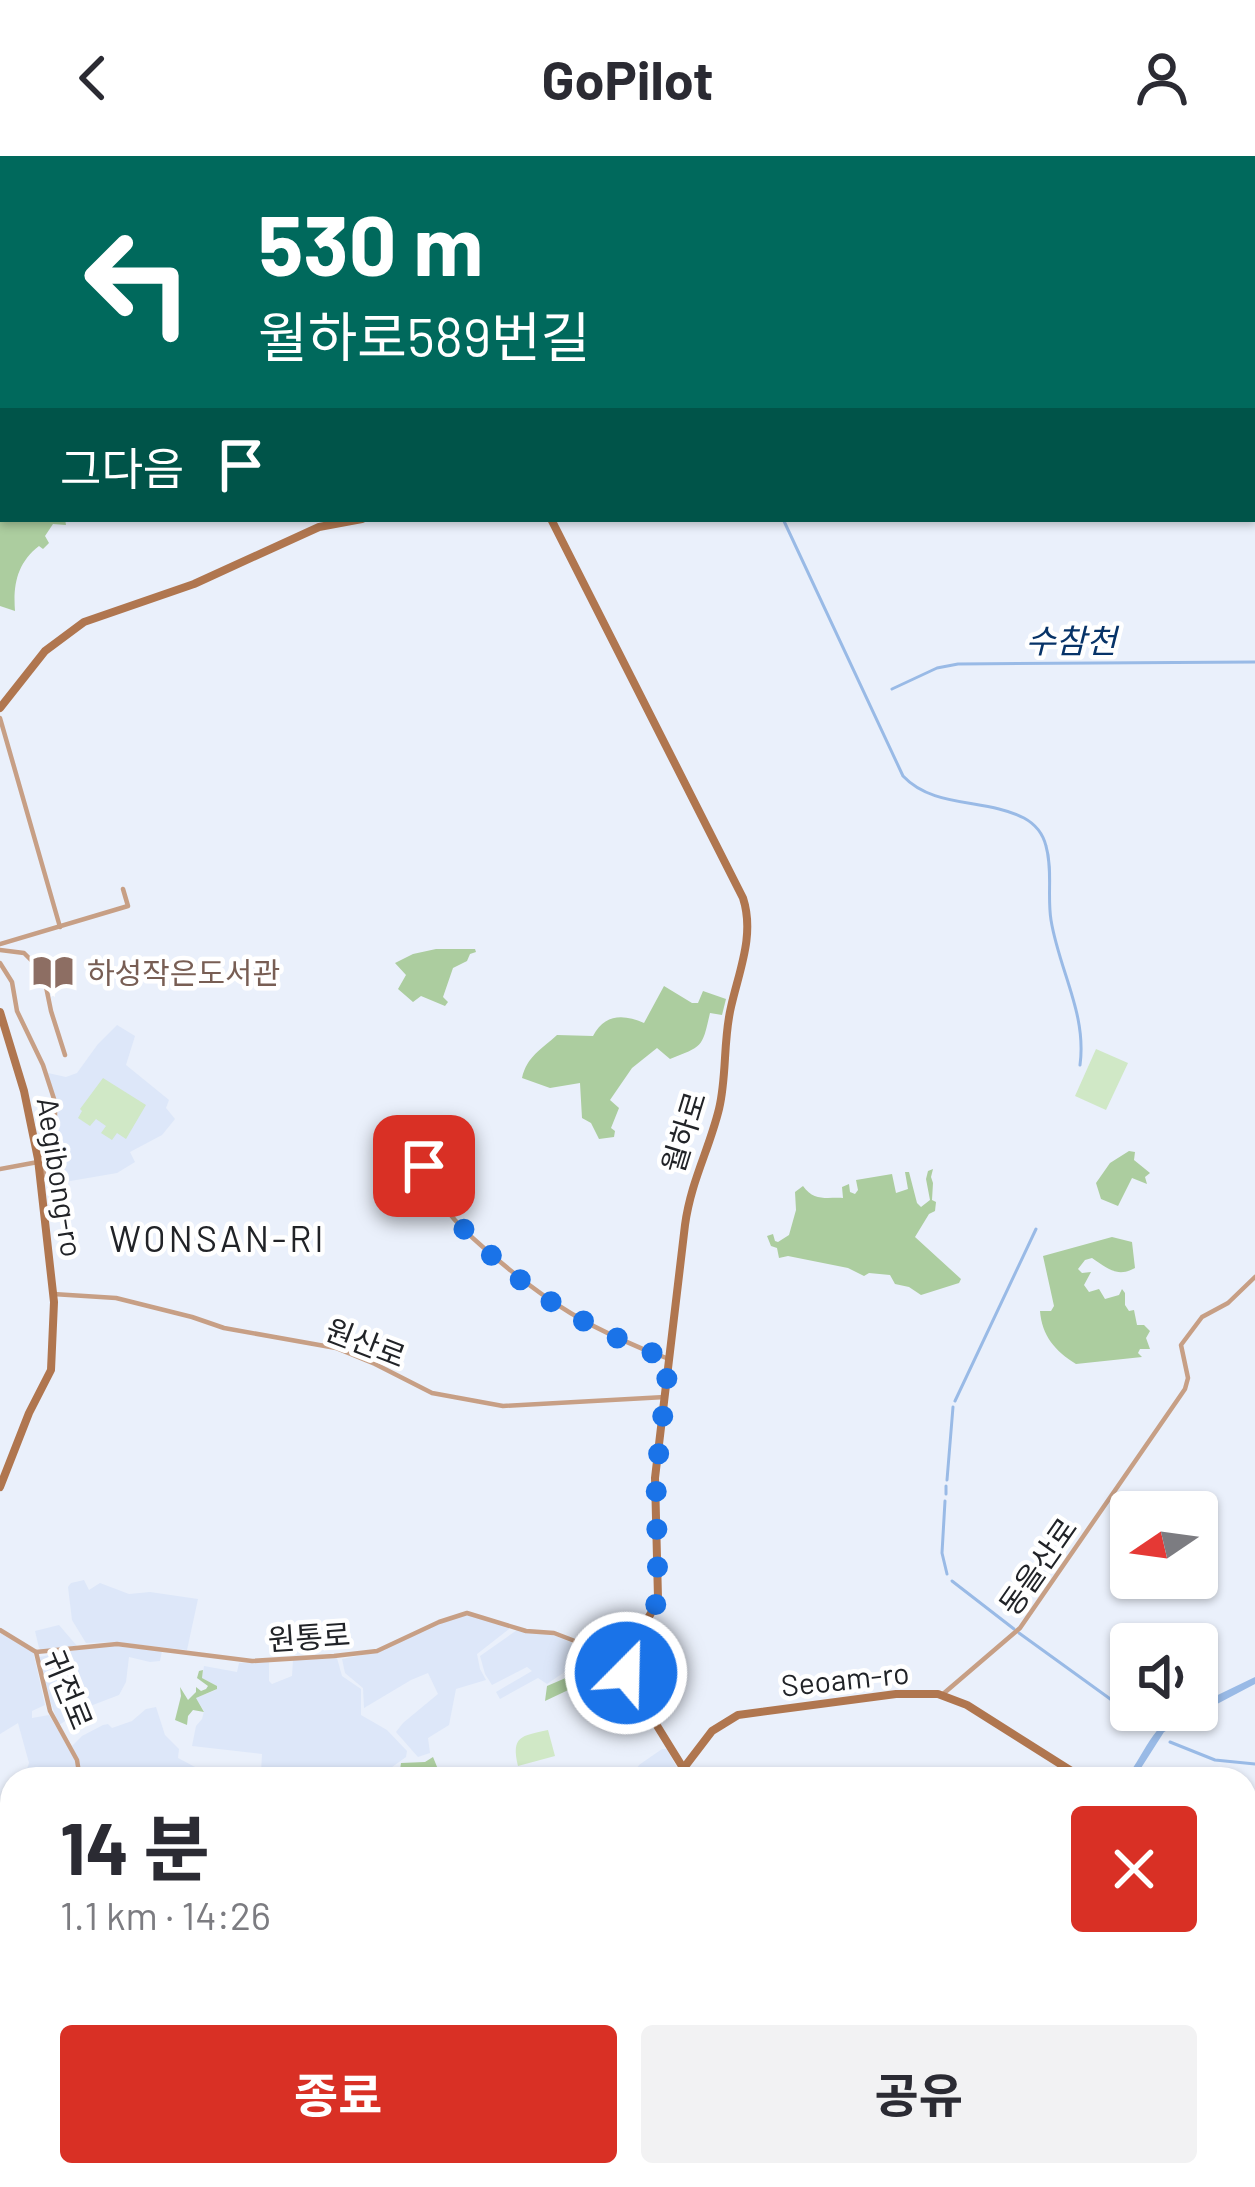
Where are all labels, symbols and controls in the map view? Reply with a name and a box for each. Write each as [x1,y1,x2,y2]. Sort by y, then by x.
icon: back [60,45,126,111]
icon: person [1129,45,1195,111]
text: GoPilot [541,46,714,111]
text: 530 m [258,192,483,293]
icon: left [60,204,216,360]
text: 월하로589번길 [258,303,590,368]
icon: arrive [208,432,274,498]
text: 그다음 [60,440,184,494]
water label: 수참천 [1025,620,1120,660]
library icon: 하성작은도서관 [30,949,76,995]
place label: 하성작은도서관 [87,954,280,990]
street label: 월하로 [654,1087,712,1177]
street label: Aegibong-ro [31,1095,91,1259]
pin [373,1115,475,1217]
icon: arrive [391,1133,457,1199]
district label: WONSAN-RI [109,1216,327,1259]
street label: 원산로 [321,1310,411,1374]
north arrow [1110,1491,1218,1599]
map controls [1110,1491,1218,1731]
street label: 동을산로 [991,1510,1083,1622]
position arrow [563,1610,689,1736]
street label: 원통로 [266,1615,352,1657]
button: sound [1110,1623,1218,1731]
street label: 귀전로 [37,1644,101,1734]
street label: Seoam-ro [779,1653,911,1703]
text: 14 분 [60,1803,210,1889]
button: close [1071,1806,1197,1932]
text: 1.1 km · 14:26 [60,1891,271,1938]
button: 종료 [60,2025,617,2163]
button: 공유 [641,2025,1197,2163]

